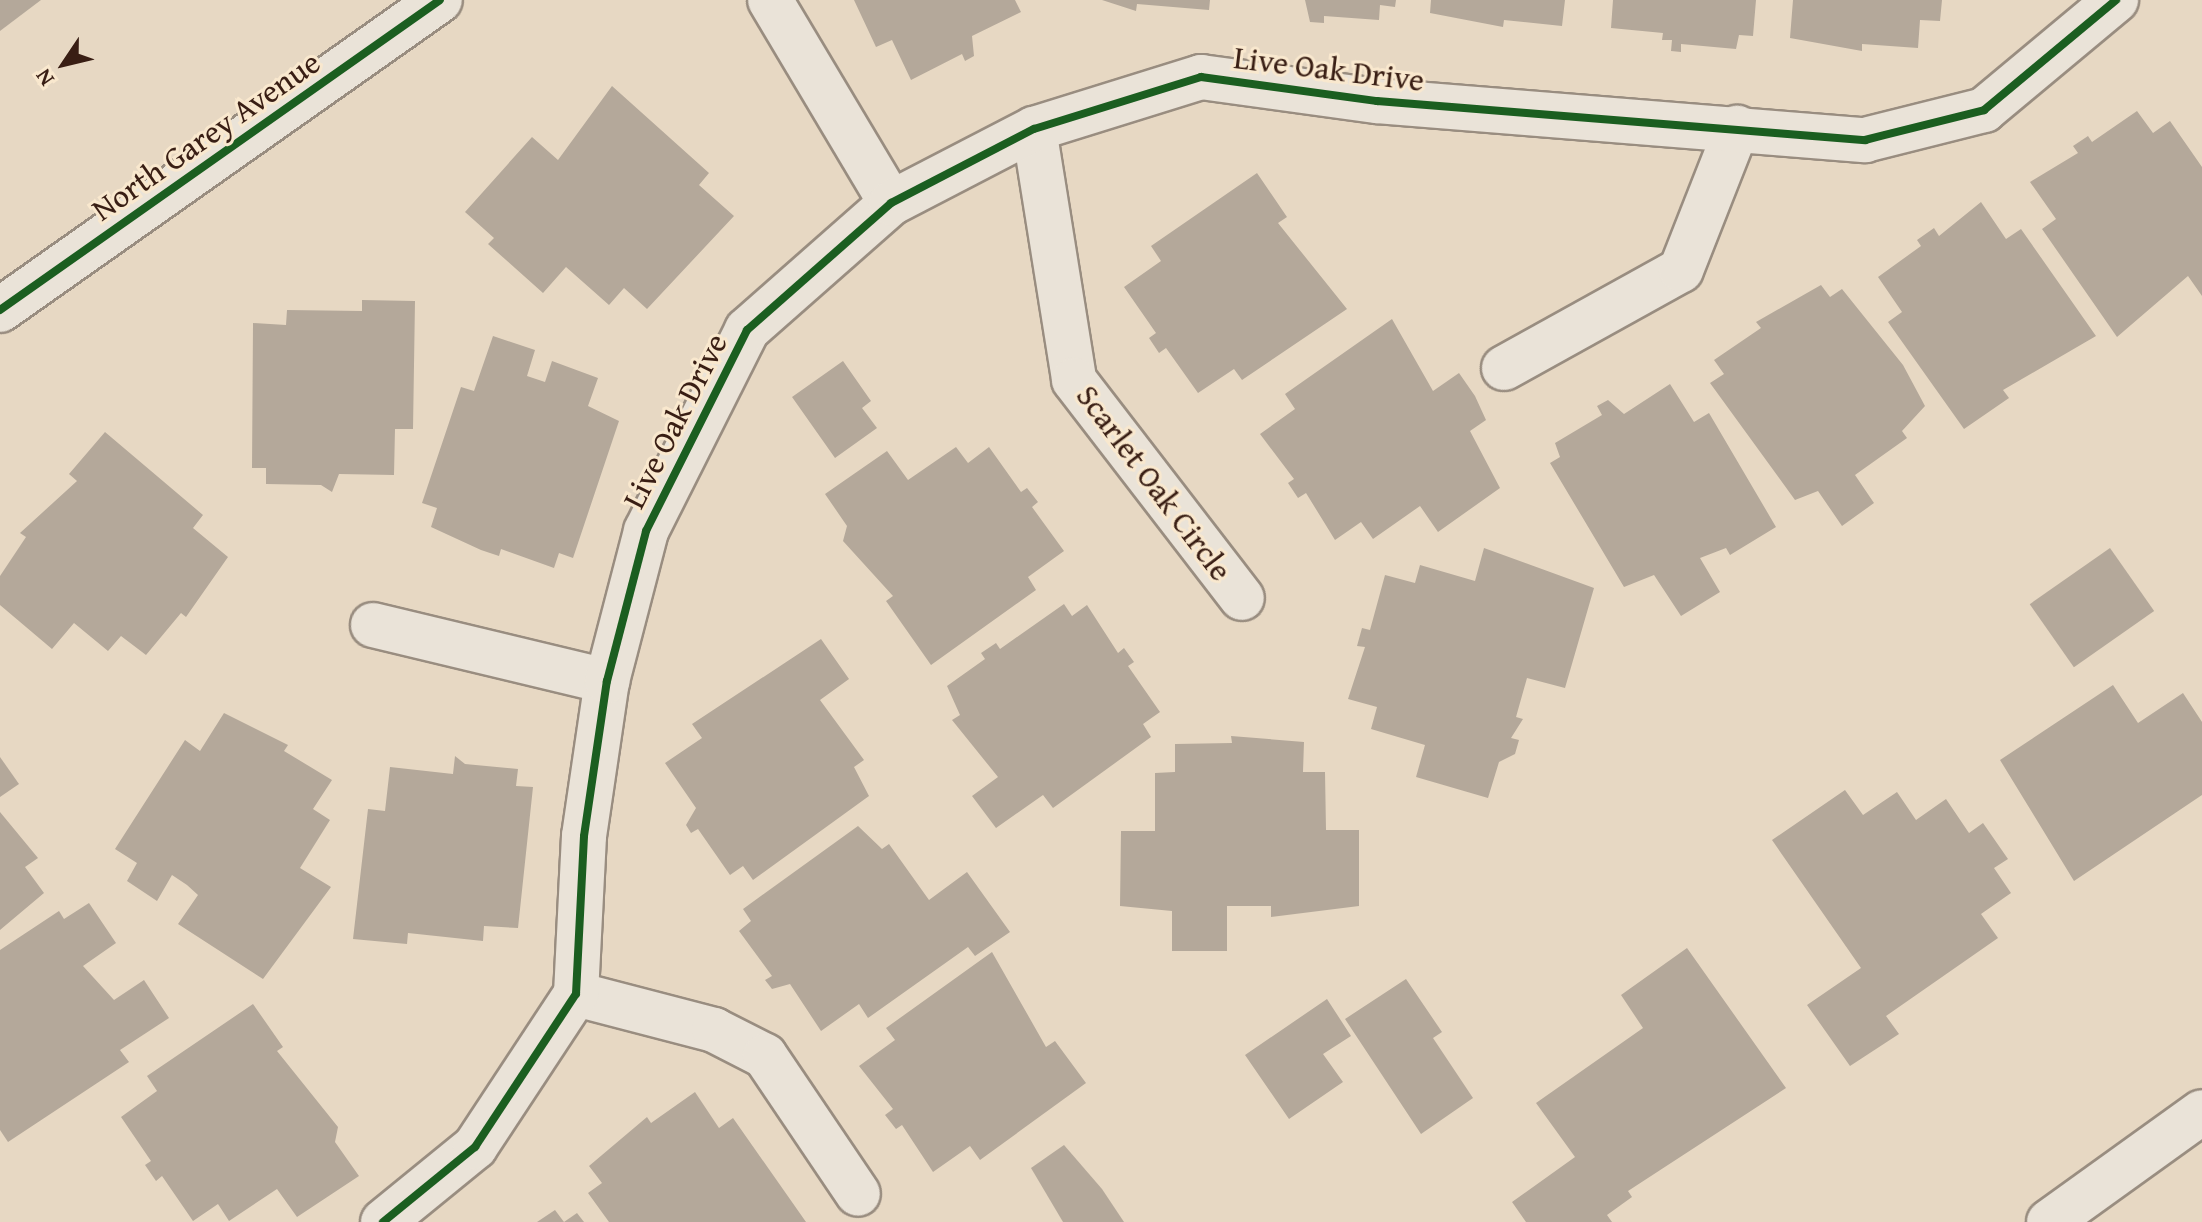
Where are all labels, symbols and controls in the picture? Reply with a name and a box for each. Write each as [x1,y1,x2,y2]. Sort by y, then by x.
north arrow [24,24,104,104]
street label: Live Oak Drive [1232,38,1426,100]
street label: North Garey Avenue [84,43,328,229]
text: N [27,63,62,93]
street label: Live Oak Drive [614,327,736,515]
street label: Scarlet Oak Circle [1068,378,1240,588]

